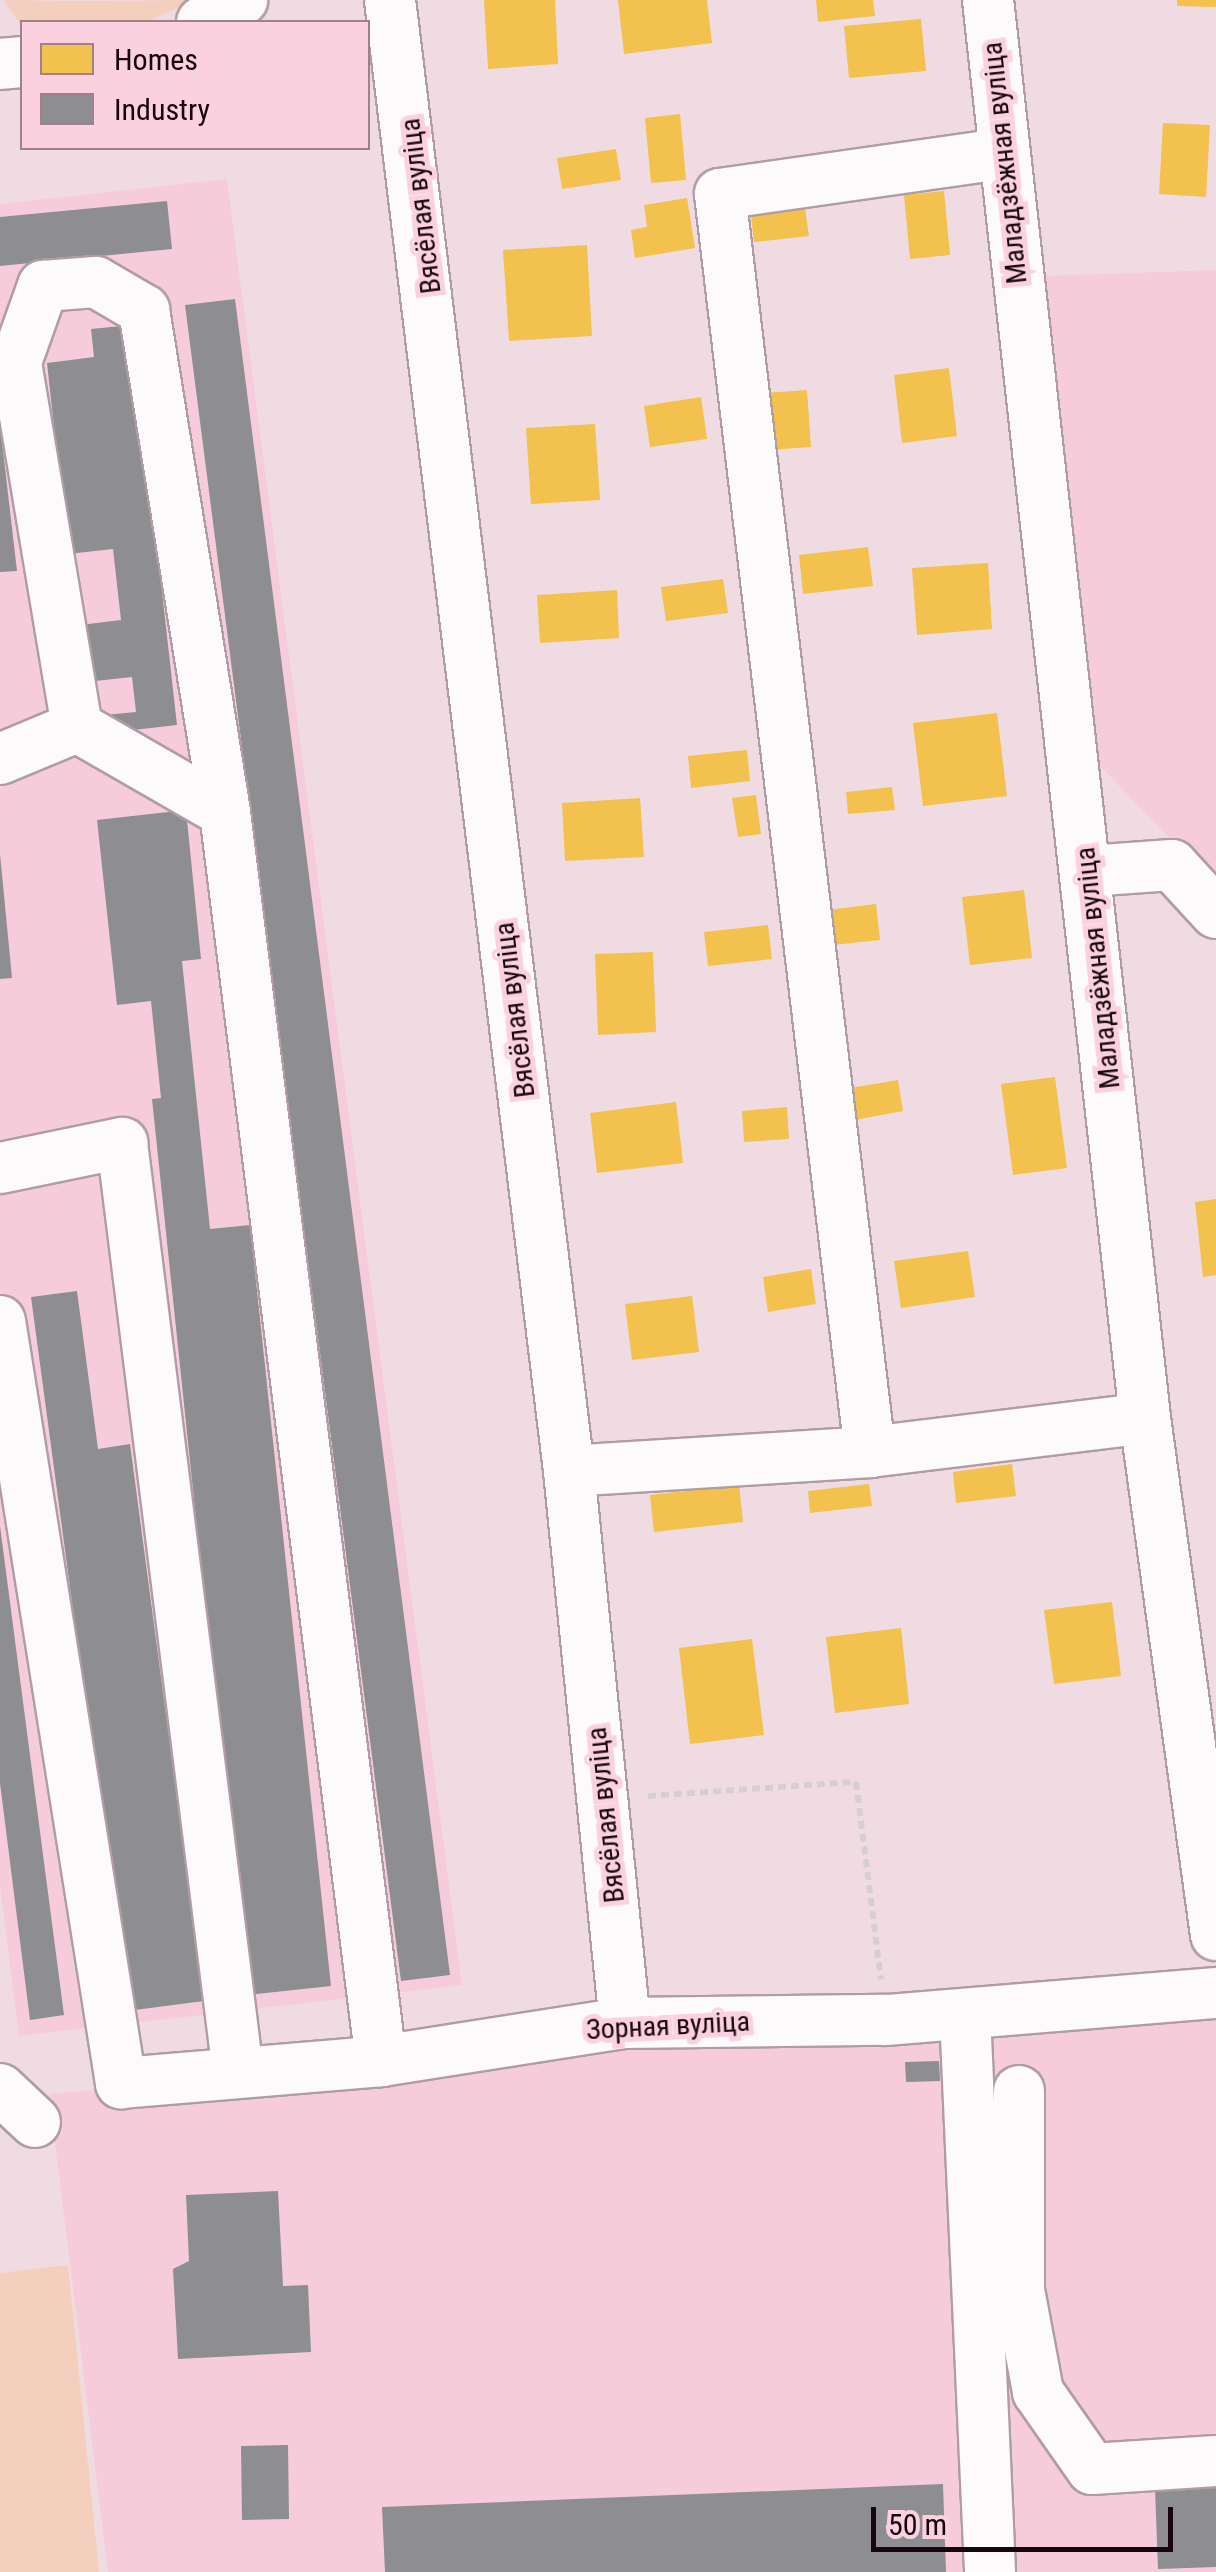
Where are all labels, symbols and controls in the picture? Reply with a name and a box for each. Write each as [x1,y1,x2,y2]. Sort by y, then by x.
legend [20,20,370,150]
street label: Маладзёжная вуліца [976,40,1034,286]
text: Homes [114,42,198,77]
text: Industry [114,92,210,127]
street label: Вясёлая вуліца [394,116,448,296]
street label: Маладзёжная вуліца [1069,845,1127,1091]
street label: Вясёлая вуліца [488,920,542,1100]
street label: Вясёлая вуліца [580,1726,632,1904]
street label: Зорная вуліца [585,2005,751,2047]
scale bar [876,2487,1178,2549]
text: 50 m [888,2507,947,2542]

